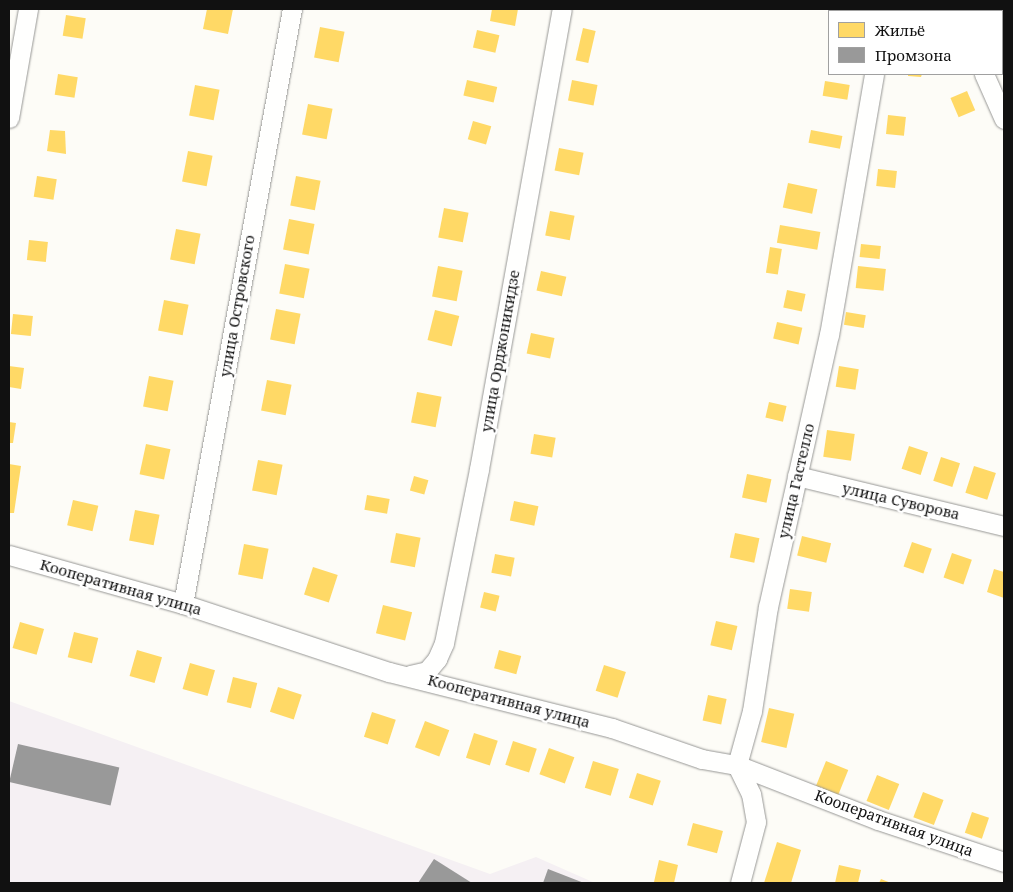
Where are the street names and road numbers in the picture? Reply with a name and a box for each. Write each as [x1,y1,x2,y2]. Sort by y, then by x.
street label: улица Островского [216,234,258,378]
street label: улица Орджоникидзе [477,269,523,433]
street label: улица Гастелло [774,422,818,540]
street label: улица Суворова [841,479,961,523]
street label: Кооперативная улица [38,555,204,619]
street label: Кооперативная улица [426,671,592,731]
street label: Кооперативная улица [812,786,976,860]

